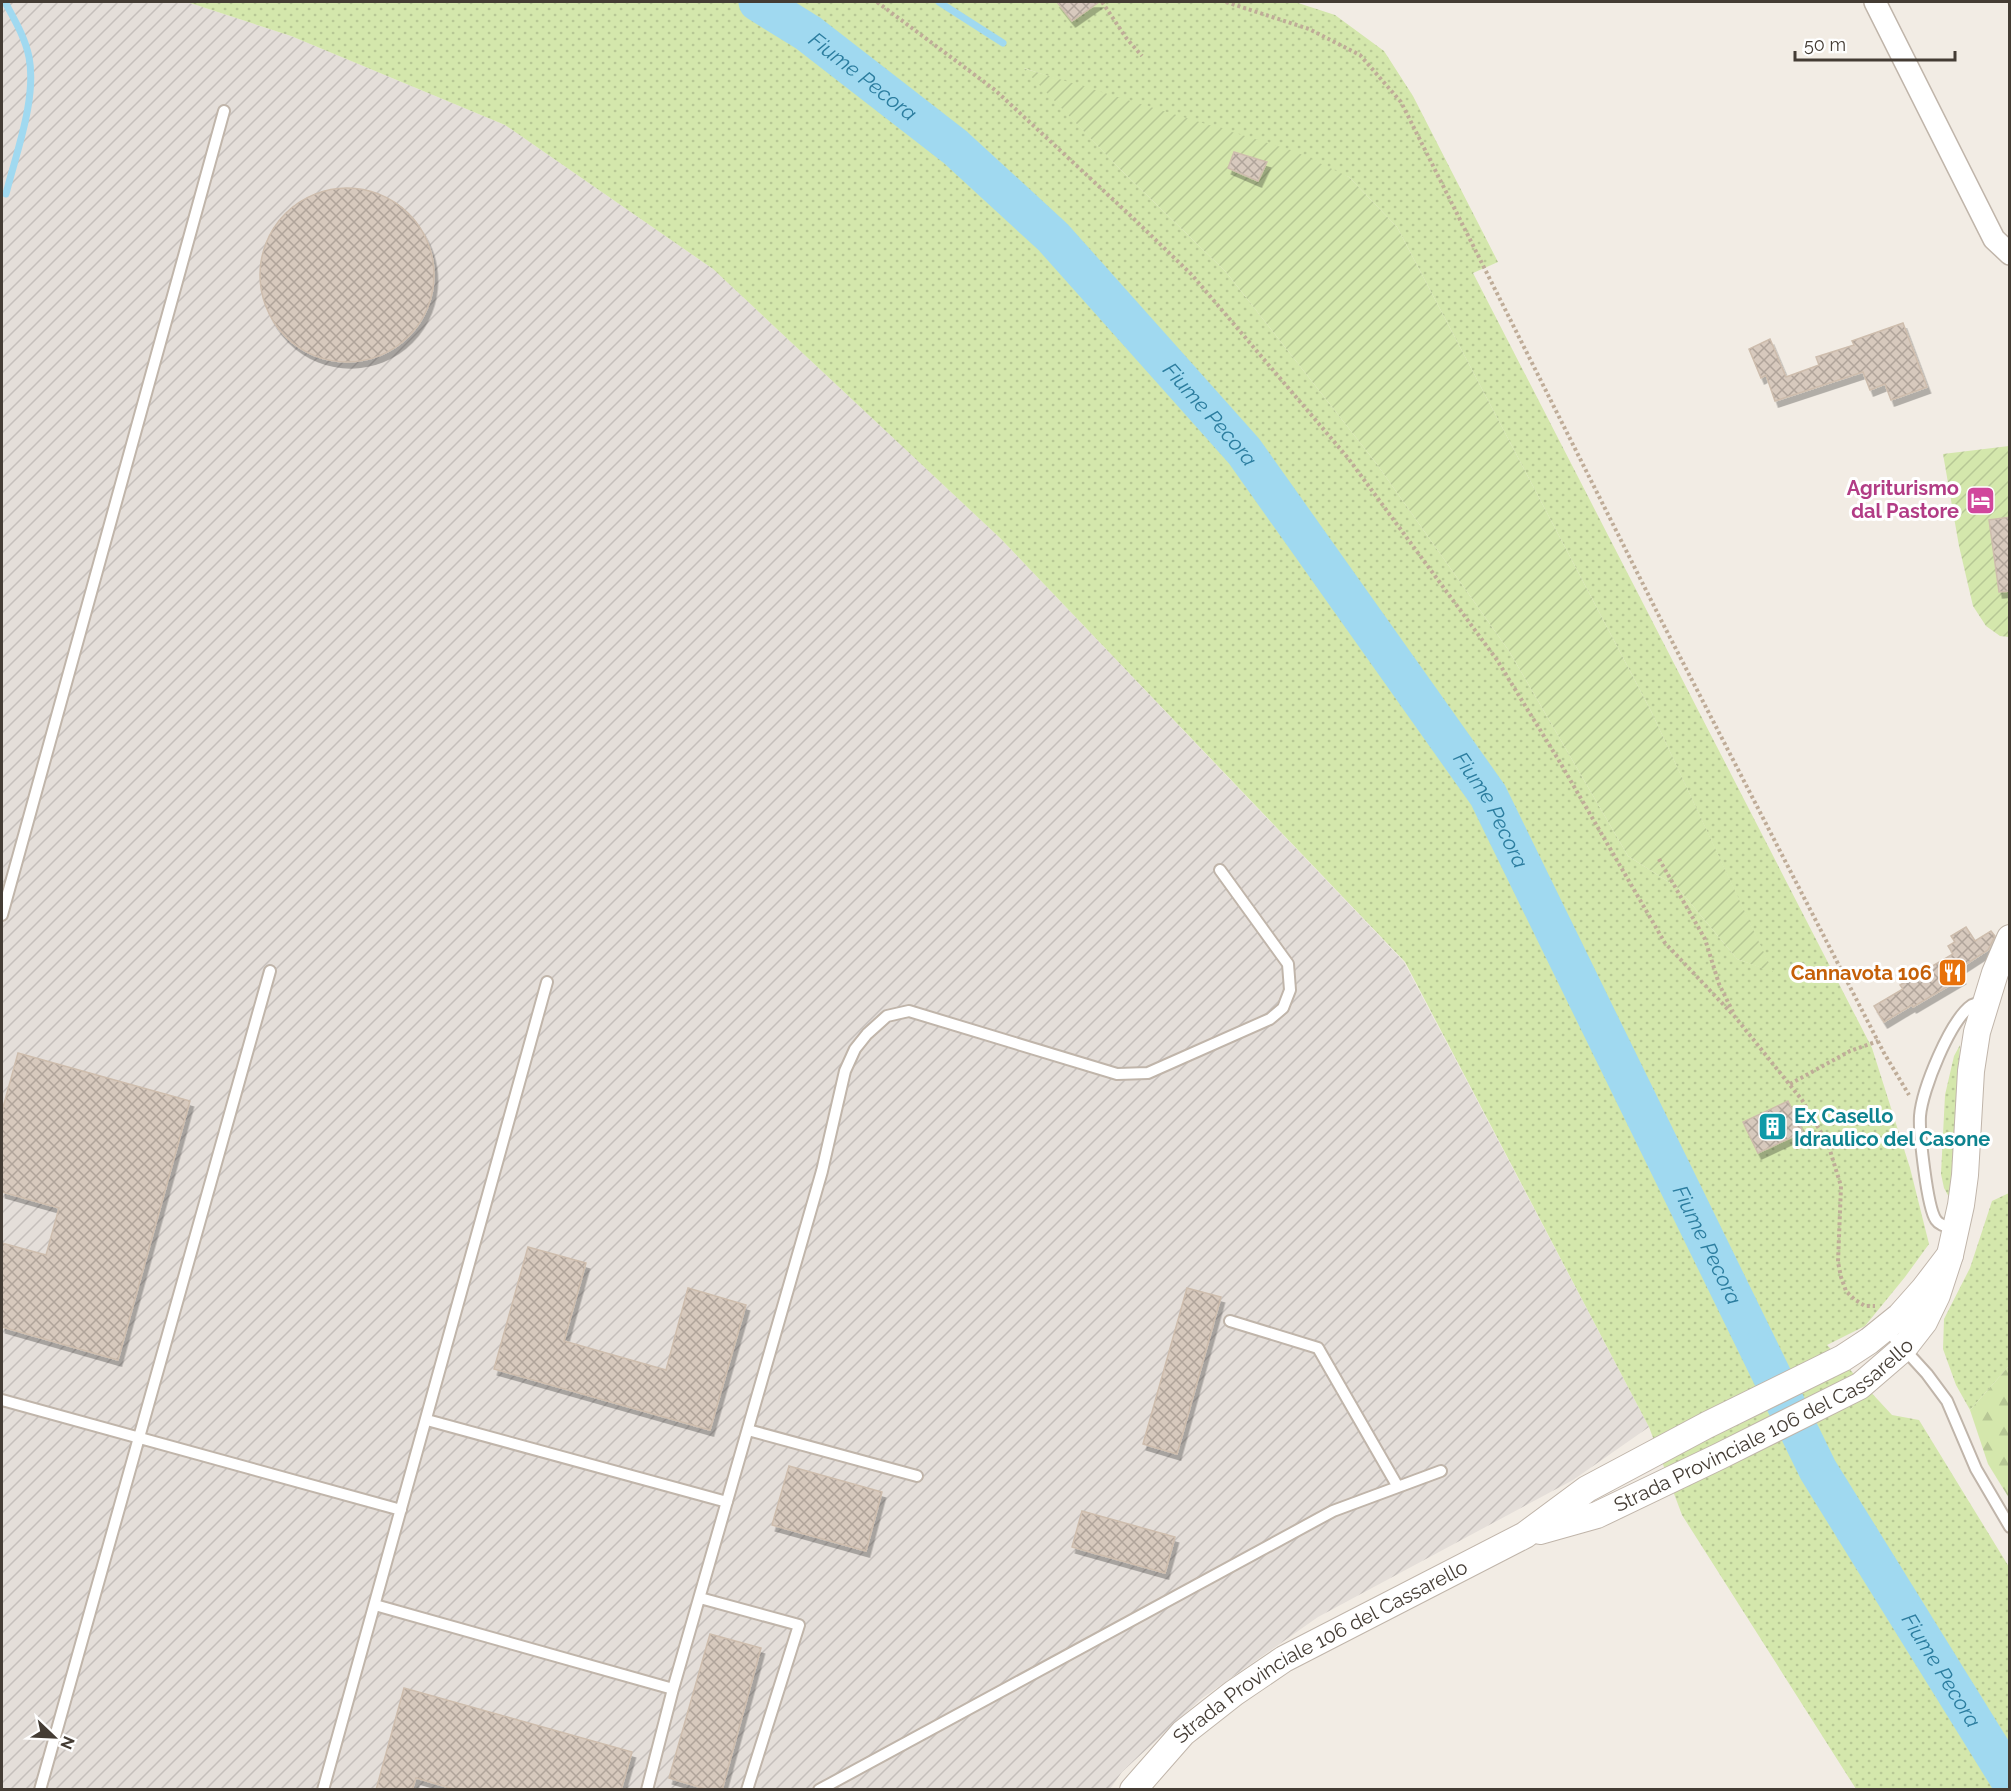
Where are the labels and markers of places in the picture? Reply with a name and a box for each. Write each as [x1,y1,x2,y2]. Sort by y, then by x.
place label: Agriturismo dal Pastore [1847,476,1959,523]
hotel icon: Agriturismo dal Pastore [1964,484,1996,516]
restaurant icon: Cannavota 106 [1937,957,1969,989]
place label: Cannavota 106 [1791,961,1932,985]
place label: Ex Casello Idraulico del Casone [1794,1104,1990,1151]
building icon: Ex Casello Idraulico del Casone [1757,1111,1789,1143]

